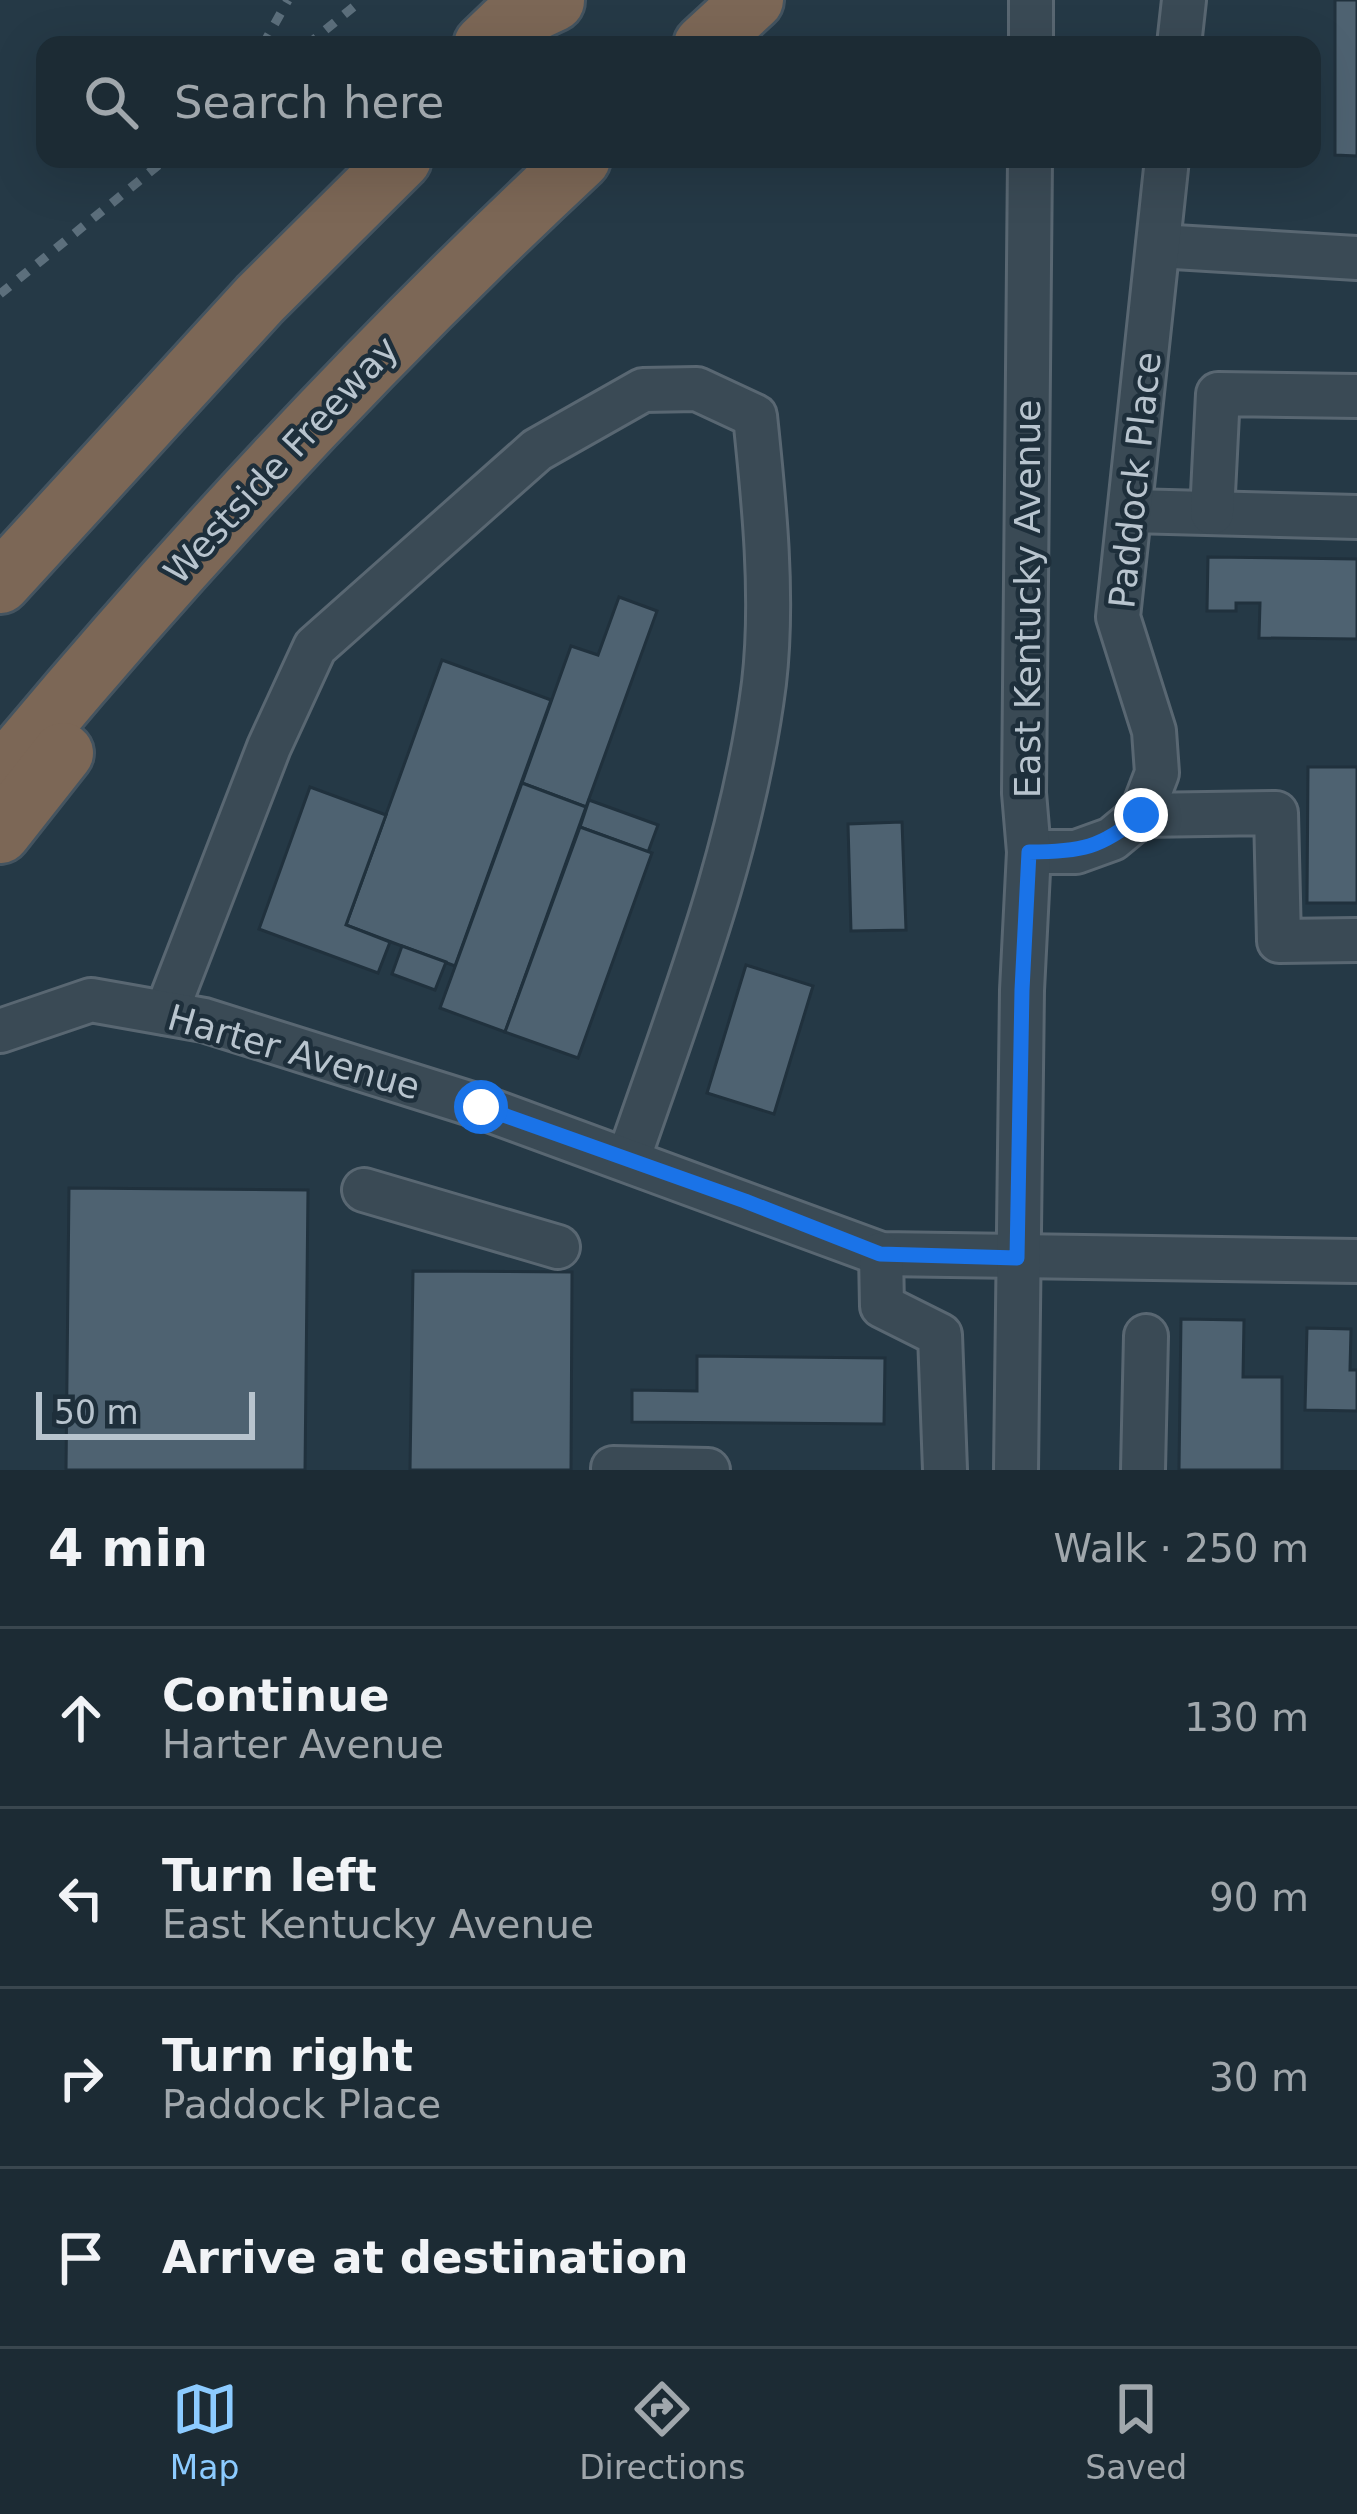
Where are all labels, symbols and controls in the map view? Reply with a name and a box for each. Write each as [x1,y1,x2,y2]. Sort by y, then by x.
search box [36,36,1321,168]
icon: search [78,69,144,135]
text: Search here [174,76,444,129]
street label: Westside Freeway [156,328,406,592]
street label: Paddock Place [1101,350,1169,610]
street label: East Kentucky Avenue [1007,400,1048,798]
route end [1114,788,1168,842]
street label: Harter Avenue [163,996,425,1108]
route start [454,1080,508,1134]
scale bar [36,1386,255,1439]
text: 50 m [54,1393,139,1432]
text: 4 min [48,1519,208,1578]
text: Walk · 250 m [1054,1526,1309,1571]
text: Continue [162,1669,390,1722]
icon: ahead [48,1685,114,1751]
text: 130 m [1184,1695,1309,1740]
text: Harter Avenue [162,1722,444,1767]
text: Turn left [162,1849,377,1902]
icon: left [48,1865,114,1931]
text: 90 m [1209,1875,1309,1920]
text: East Kentucky Avenue [162,1902,594,1947]
text: Turn right [162,2029,413,2082]
icon: right [48,2045,114,2111]
text: 30 m [1209,2055,1309,2100]
text: Paddock Place [162,2082,441,2127]
icon: arrive [48,2225,114,2291]
text: Arrive at destination [162,2231,688,2284]
tab: Map [170,2376,240,2487]
tab: Directions [579,2376,745,2487]
tab: Saved [1085,2376,1187,2487]

